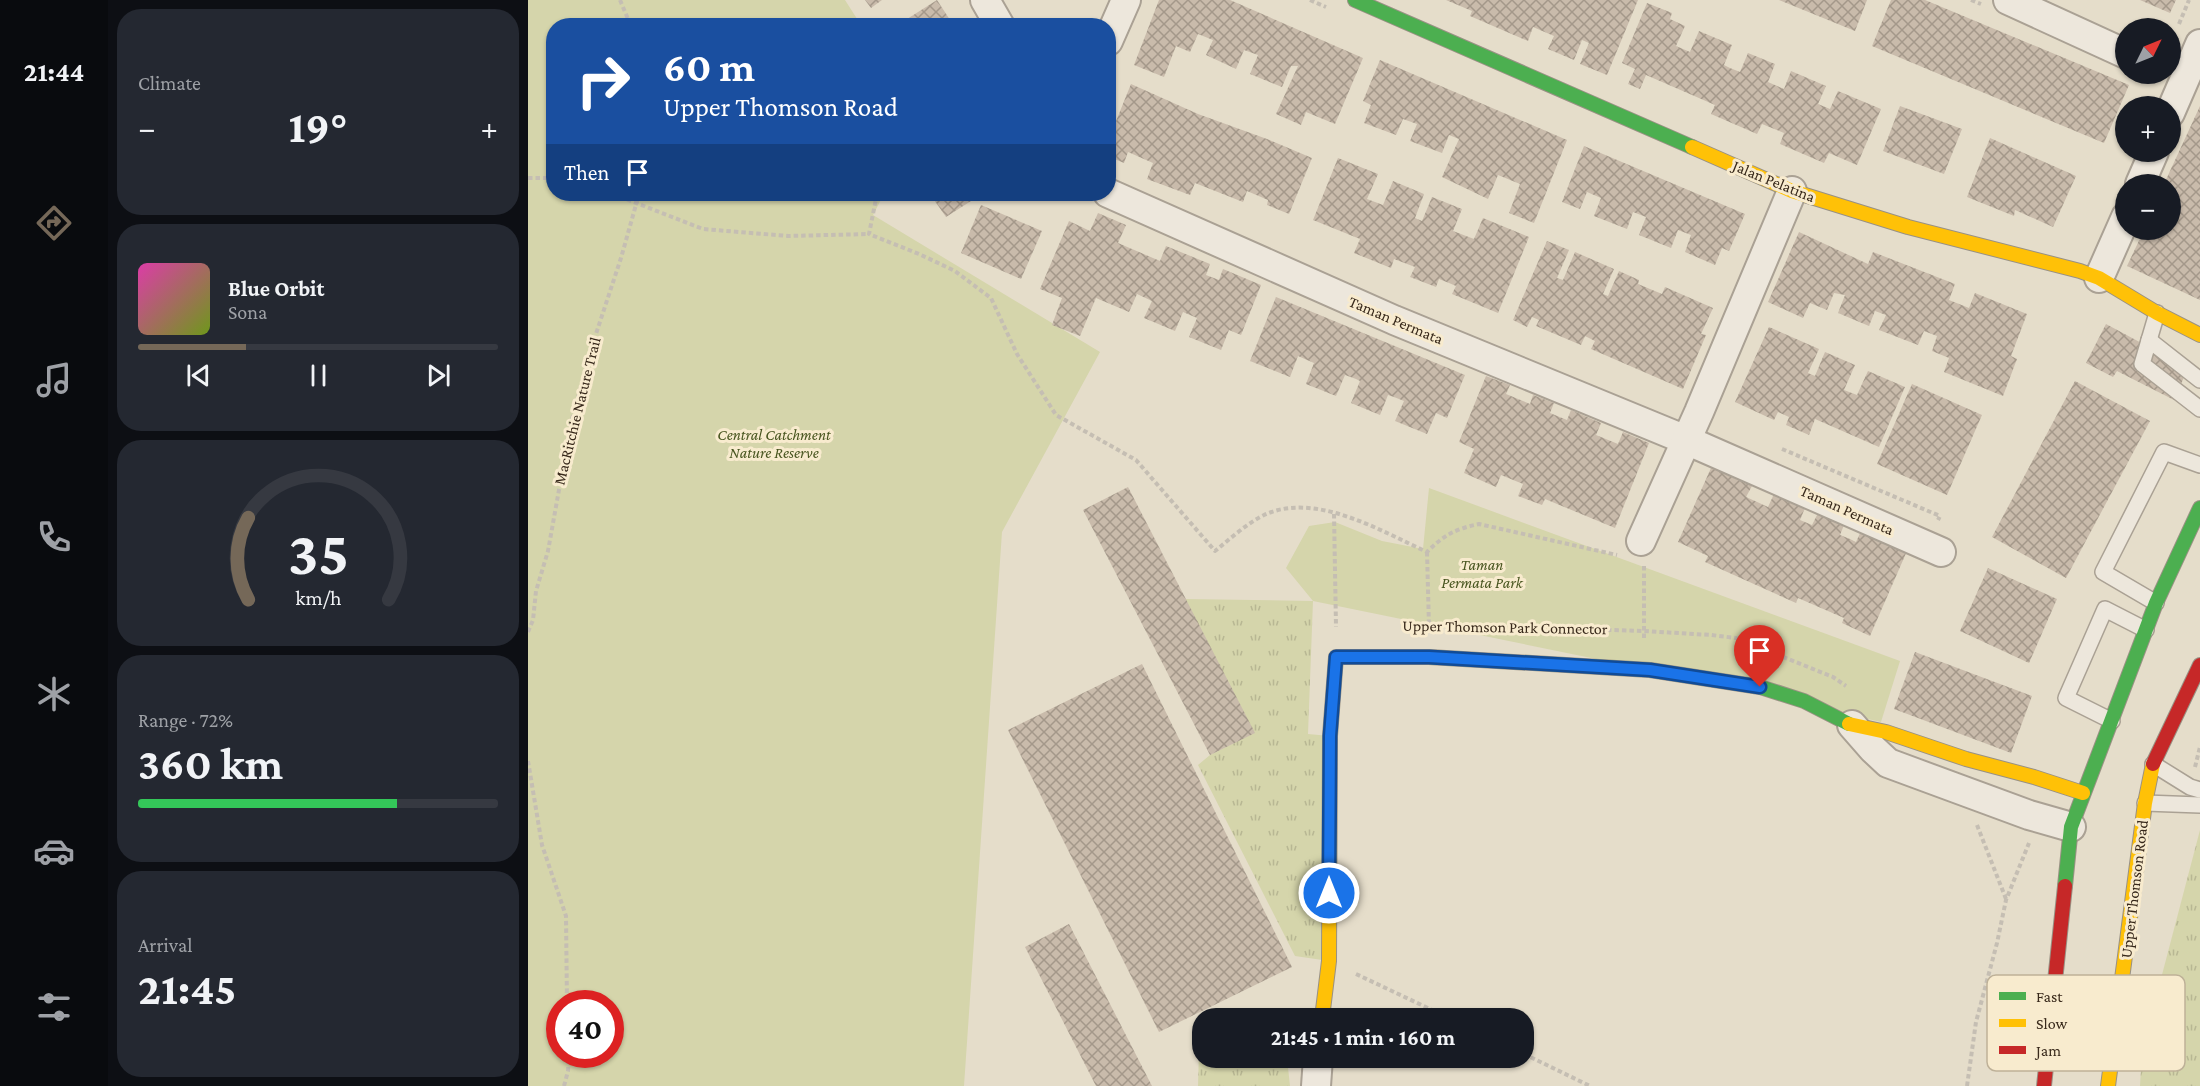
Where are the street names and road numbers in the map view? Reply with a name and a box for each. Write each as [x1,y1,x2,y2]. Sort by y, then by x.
street label: Jalan Pelatina [1728,156,1818,206]
street label: Taman Permata [1346,292,1446,348]
street label: MacRitchie Nature Trail [550,335,604,487]
street label: Taman Permata [1798,482,1897,538]
street label: Upper Thomson Park Connector [1402,617,1608,638]
street label: Upper Thomson Road [2117,818,2152,959]

